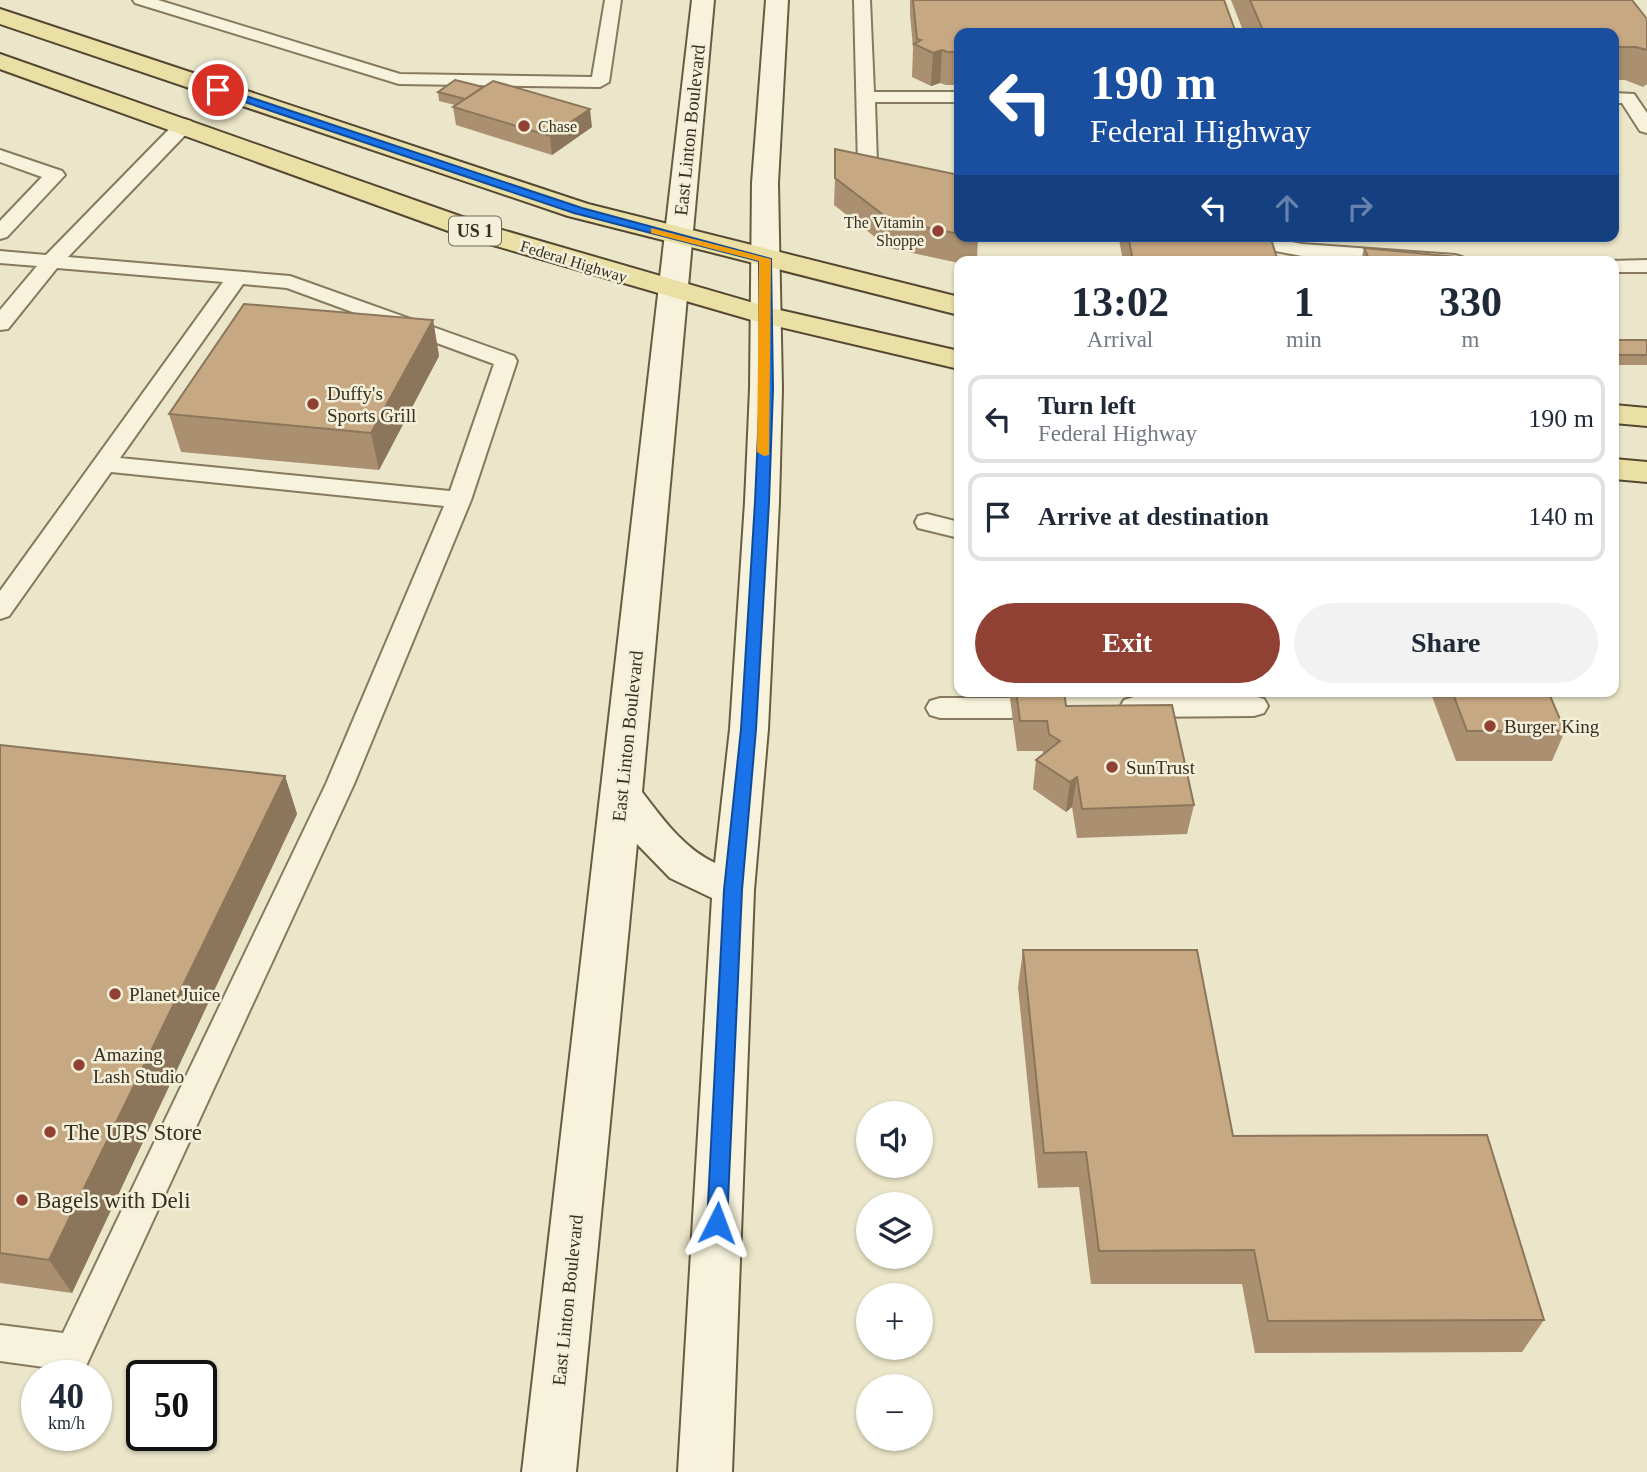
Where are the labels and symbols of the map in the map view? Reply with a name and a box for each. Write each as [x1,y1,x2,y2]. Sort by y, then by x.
street label: East Linton Boulevard [670,43,709,217]
pin [188,60,248,120]
marker: Chase [516,118,532,134]
place label: Chase [538,118,577,135]
place label: The Vitamin Shoppe [844,214,924,250]
road number: US 1 [449,216,501,246]
marker: The Vitamin Shoppe [930,223,946,239]
street label: Federal Highway [518,237,629,287]
place label: Duffy's Sports Grill [327,383,416,426]
marker: Duffy's Sports Grill [305,396,321,412]
street label: East Linton Boulevard [608,649,647,823]
place label: Burger King [1504,716,1600,737]
marker: Burger King [1482,718,1498,734]
place label: SunTrust [1126,757,1196,778]
marker: SunTrust [1104,759,1120,775]
place label: Planet Juice [129,984,220,1005]
marker: Planet Juice [107,986,123,1002]
place label: Amazing Lash Studio [93,1044,184,1087]
marker: Amazing Lash Studio [71,1057,87,1073]
place label: The UPS Store [64,1120,202,1145]
marker: The UPS Store [42,1124,58,1140]
position arrow [680,1186,754,1260]
place label: Bagels with Deli [36,1188,191,1213]
marker: Bagels with Deli [14,1192,30,1208]
street label: East Linton Boulevard [548,1213,587,1387]
speed limit sign: 50 [126,1360,217,1451]

